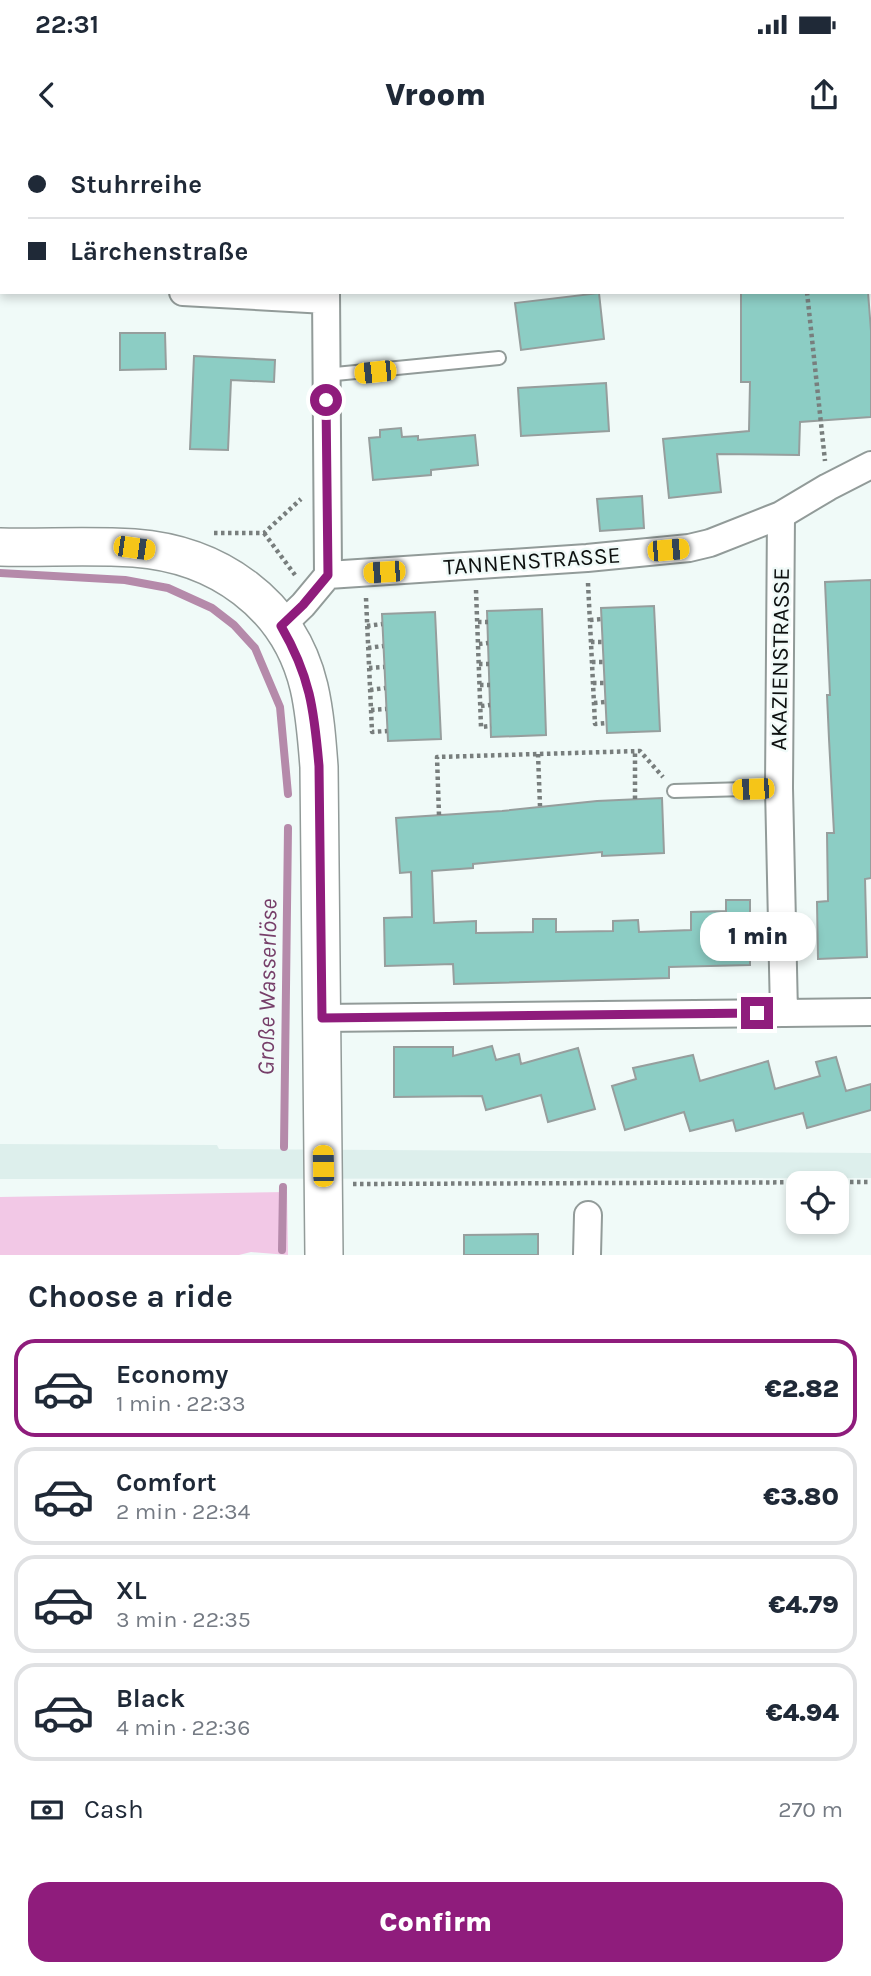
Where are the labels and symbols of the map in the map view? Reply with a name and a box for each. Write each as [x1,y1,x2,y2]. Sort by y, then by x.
car [354,359,397,385]
route start [310,384,342,416]
car [112,535,157,561]
car [647,538,690,562]
street label: TANNENSTRASSE [443,541,621,581]
car [363,560,406,584]
street label: AKAZIENSTRASSE [765,567,795,751]
car [732,778,775,800]
water label: Große Wasserlöse [251,898,283,1076]
callout: 1 min [699,912,815,960]
route end [741,997,773,1029]
car [313,1145,334,1187]

